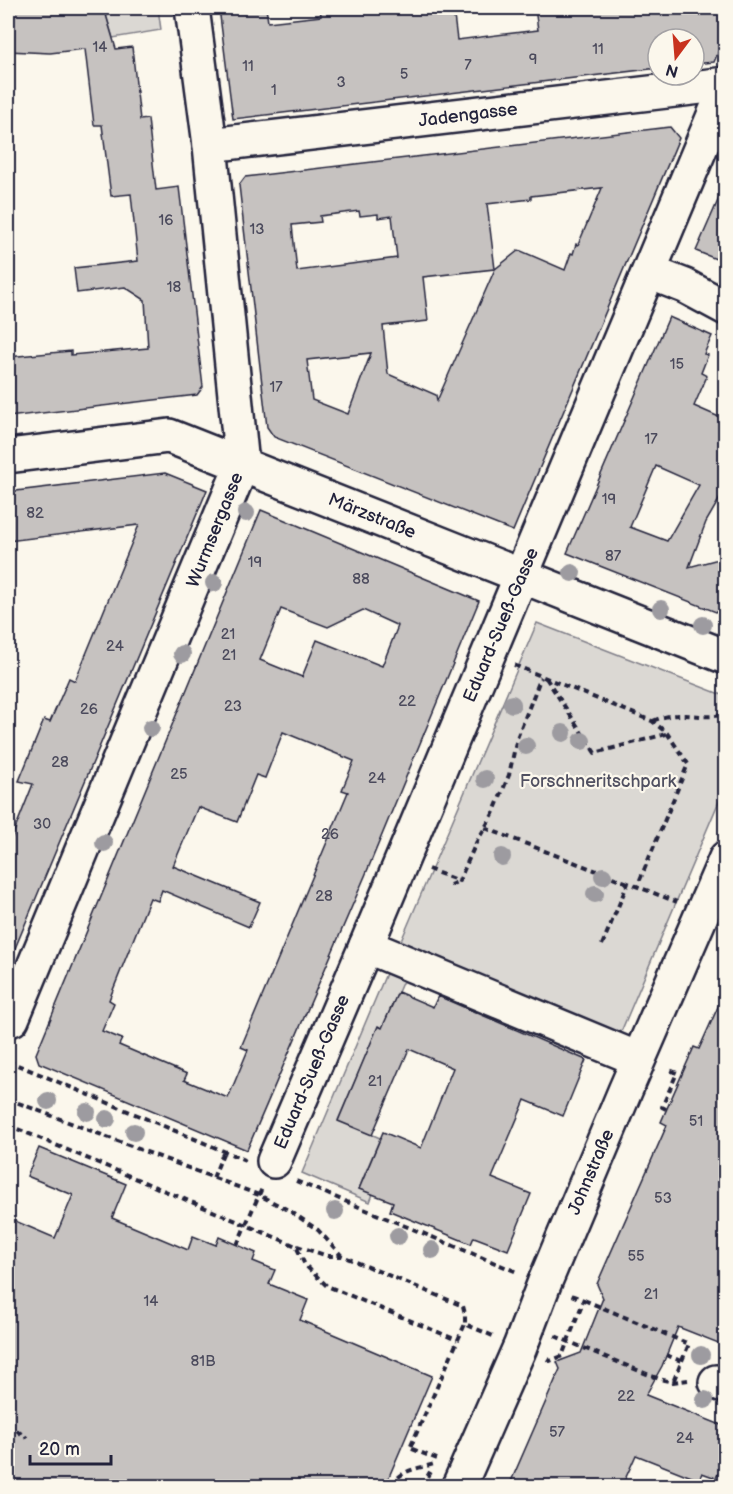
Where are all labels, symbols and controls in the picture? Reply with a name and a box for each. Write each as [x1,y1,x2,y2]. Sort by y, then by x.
north arrow [646,27,706,87]
house number: 14 [93,38,107,57]
house number: 11 [592,40,604,59]
house number: 9 [529,50,537,69]
house number: 7 [464,56,472,75]
house number: 11 [242,57,254,76]
text: N [664,59,681,81]
house number: 5 [400,65,408,84]
house number: 3 [336,73,346,92]
house number: 1 [271,81,277,100]
street label: Jadengasse [417,98,519,131]
house number: 16 [159,211,173,230]
house number: 13 [249,220,265,239]
house number: 18 [167,278,182,297]
house number: 15 [670,355,684,374]
house number: 17 [269,378,283,397]
house number: 17 [644,430,658,449]
street label: Wurmsergasse [182,469,248,591]
street label: Märzstraße [325,489,419,543]
house number: 19 [602,490,616,509]
house number: 82 [26,504,44,523]
street label: Eduard-Sueß-Gasse [459,544,543,705]
house number: 87 [605,547,622,566]
house number: 19 [248,553,262,572]
house number: 88 [352,570,370,589]
house number: 21 [221,625,235,644]
house number: 24 [106,637,124,656]
house number: 21 [222,646,236,665]
house number: 22 [398,692,416,711]
house number: 23 [224,697,242,716]
house number: 26 [80,700,98,719]
house number: 28 [51,753,69,772]
house number: 25 [170,765,188,784]
house number: 24 [368,769,386,788]
park label: Forschneritschpark [520,771,676,792]
house number: 30 [33,815,51,834]
house number: 26 [321,825,339,844]
house number: 28 [315,887,333,906]
street label: Eduard-Sueß-Gasse [270,991,354,1152]
house number: 21 [368,1072,382,1091]
house number: 51 [689,1112,703,1131]
street label: Johnstraße [564,1126,619,1218]
house number: 53 [654,1189,672,1208]
house number: 55 [627,1247,645,1266]
house number: 21 [644,1285,658,1304]
house number: 14 [144,1292,158,1311]
house number: 81B [191,1352,215,1371]
house number: 22 [617,1387,635,1406]
house number: 57 [549,1423,566,1442]
scale bar [30,1428,111,1466]
house number: 24 [676,1429,694,1448]
text: 20 m [39,1439,80,1460]

